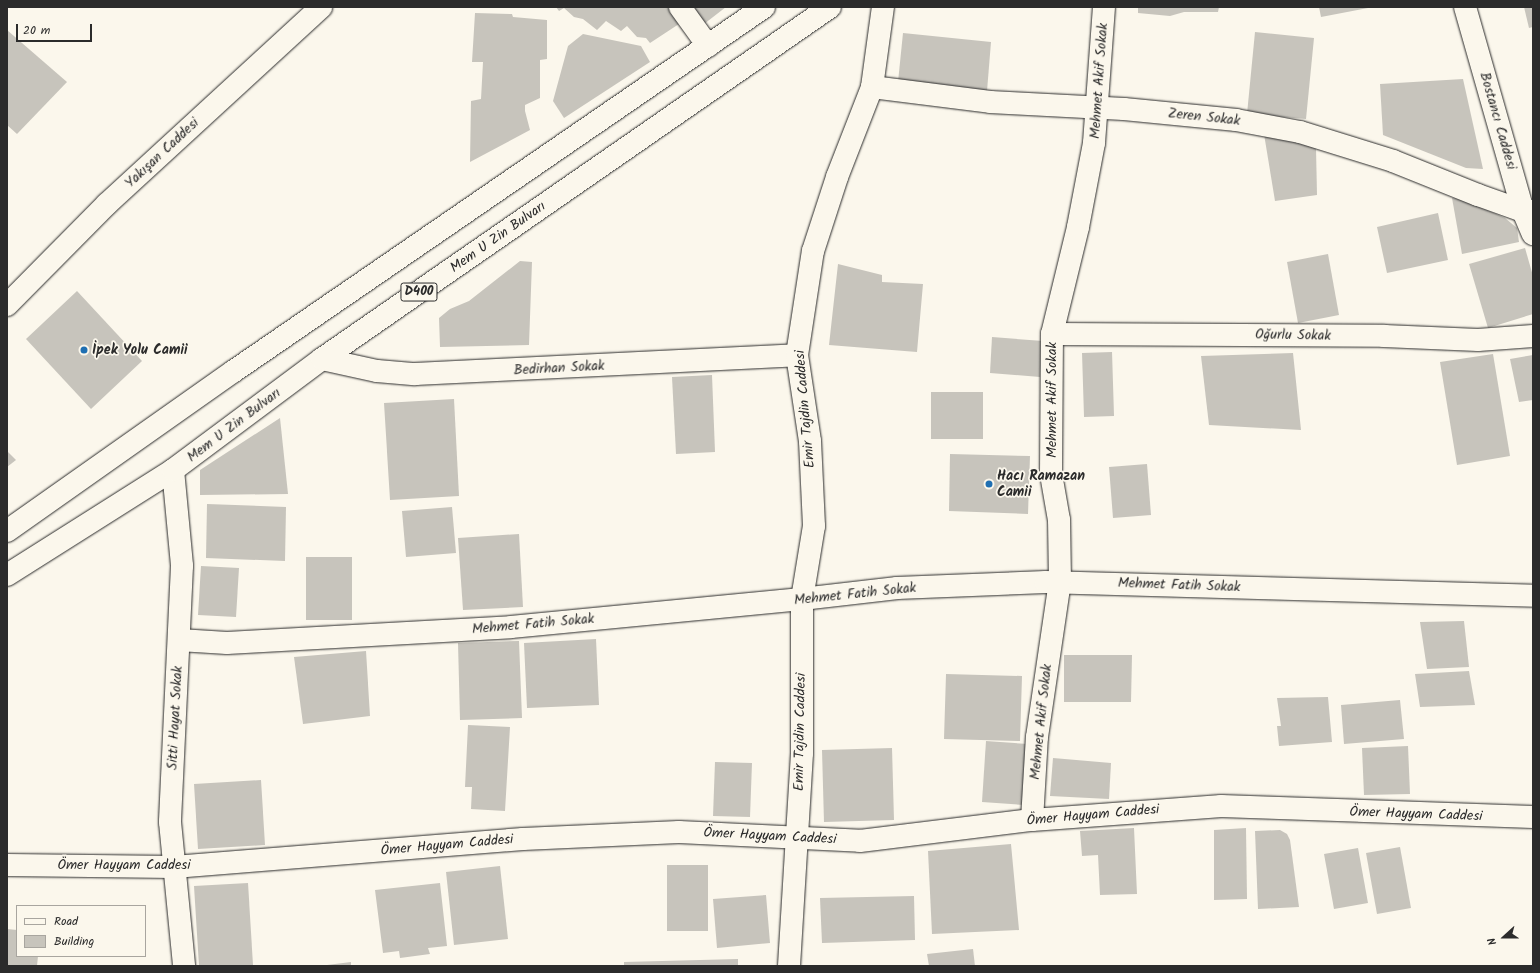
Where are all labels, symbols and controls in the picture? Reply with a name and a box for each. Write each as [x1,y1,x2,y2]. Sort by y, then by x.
scale bar [18,16,94,42]
text: 20 m [23,21,50,40]
street label: Mehmet Akif Sokak [1087,23,1111,139]
street label: Bostancı Caddesi [1476,70,1520,172]
street label: Zeren Sokak [1167,105,1241,129]
street label: Yakışan Caddesi [122,114,202,192]
street label: Mem U Zin Bulvarı [447,198,549,276]
road number: D400 [400,281,438,303]
street label: Oğurlu Sokak [1255,326,1331,344]
place label: İpek Yolu Camii [92,342,188,358]
street label: Mehmet Akif Sokak [1044,342,1060,458]
marker: İpek Yolu Camii [79,345,89,355]
street label: Emir Tajdin Caddesi [791,349,819,469]
street label: Bedirhan Sokak [513,357,605,379]
street label: Mem U Zin Bulvarı [184,384,284,466]
place label: Hacı Ramazan Camii [997,468,1085,500]
marker: Hacı Ramazan Camii [984,479,994,489]
street label: Mehmet Fatih Sokak [1117,574,1241,596]
street label: Mehmet Fatih Sokak [793,579,917,609]
street label: Mehmet Fatih Sokak [471,610,595,638]
street label: Mehmet Akif Sokak [1027,663,1055,781]
street label: Sitti Hayat Sokak [164,666,186,770]
street label: Emir Tajdin Caddesi [791,673,809,791]
street label: Ömer Hayyam Caddesi [1026,801,1160,829]
street label: Ömer Hayyam Caddesi [1349,803,1483,825]
street label: Ömer Hayyam Caddesi [703,824,837,848]
street label: Ömer Hayyam Caddesi [380,831,514,859]
street label: Ömer Hayyam Caddesi [57,857,191,873]
legend [16,905,146,957]
text: Road [54,912,78,931]
north arrow [1484,917,1524,957]
text: Building [54,932,94,951]
text: N [1483,935,1502,948]

